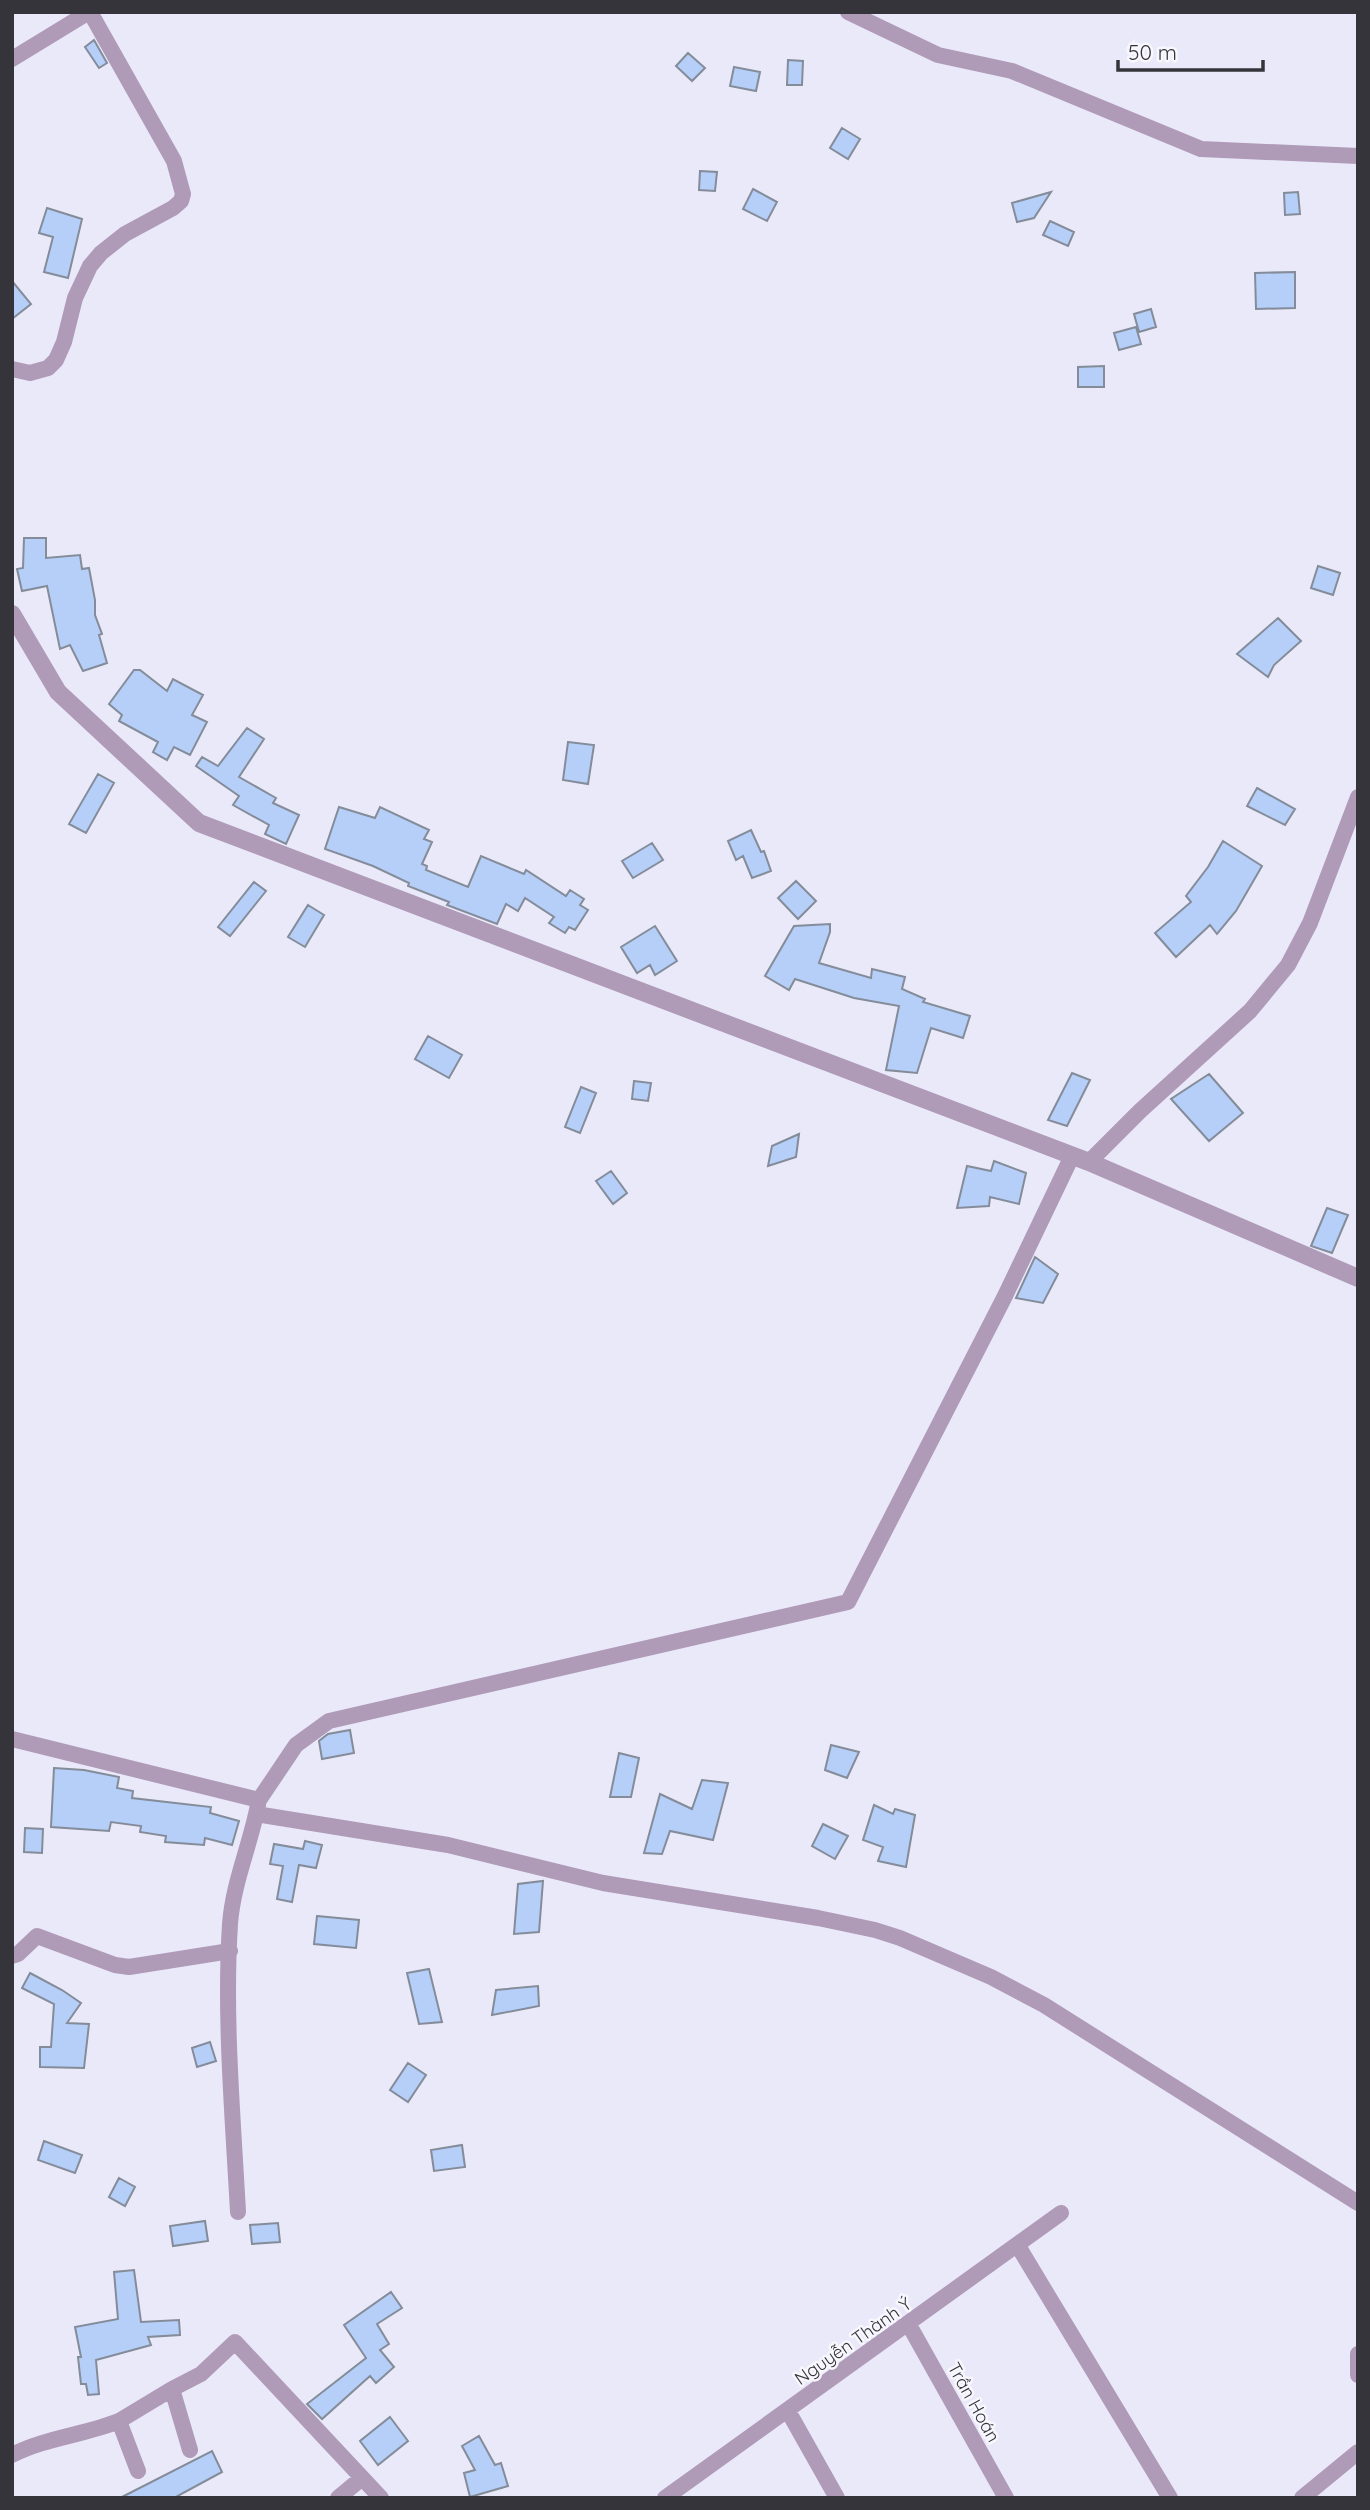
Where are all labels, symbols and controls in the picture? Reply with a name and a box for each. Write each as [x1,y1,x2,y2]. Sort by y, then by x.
scale bar [1118,28,1263,72]
text: 50 m [1128,39,1177,65]
street label: Nguyễn Thành Ý [790,2292,916,2390]
street label: Trần Hoán [943,2358,1005,2446]

